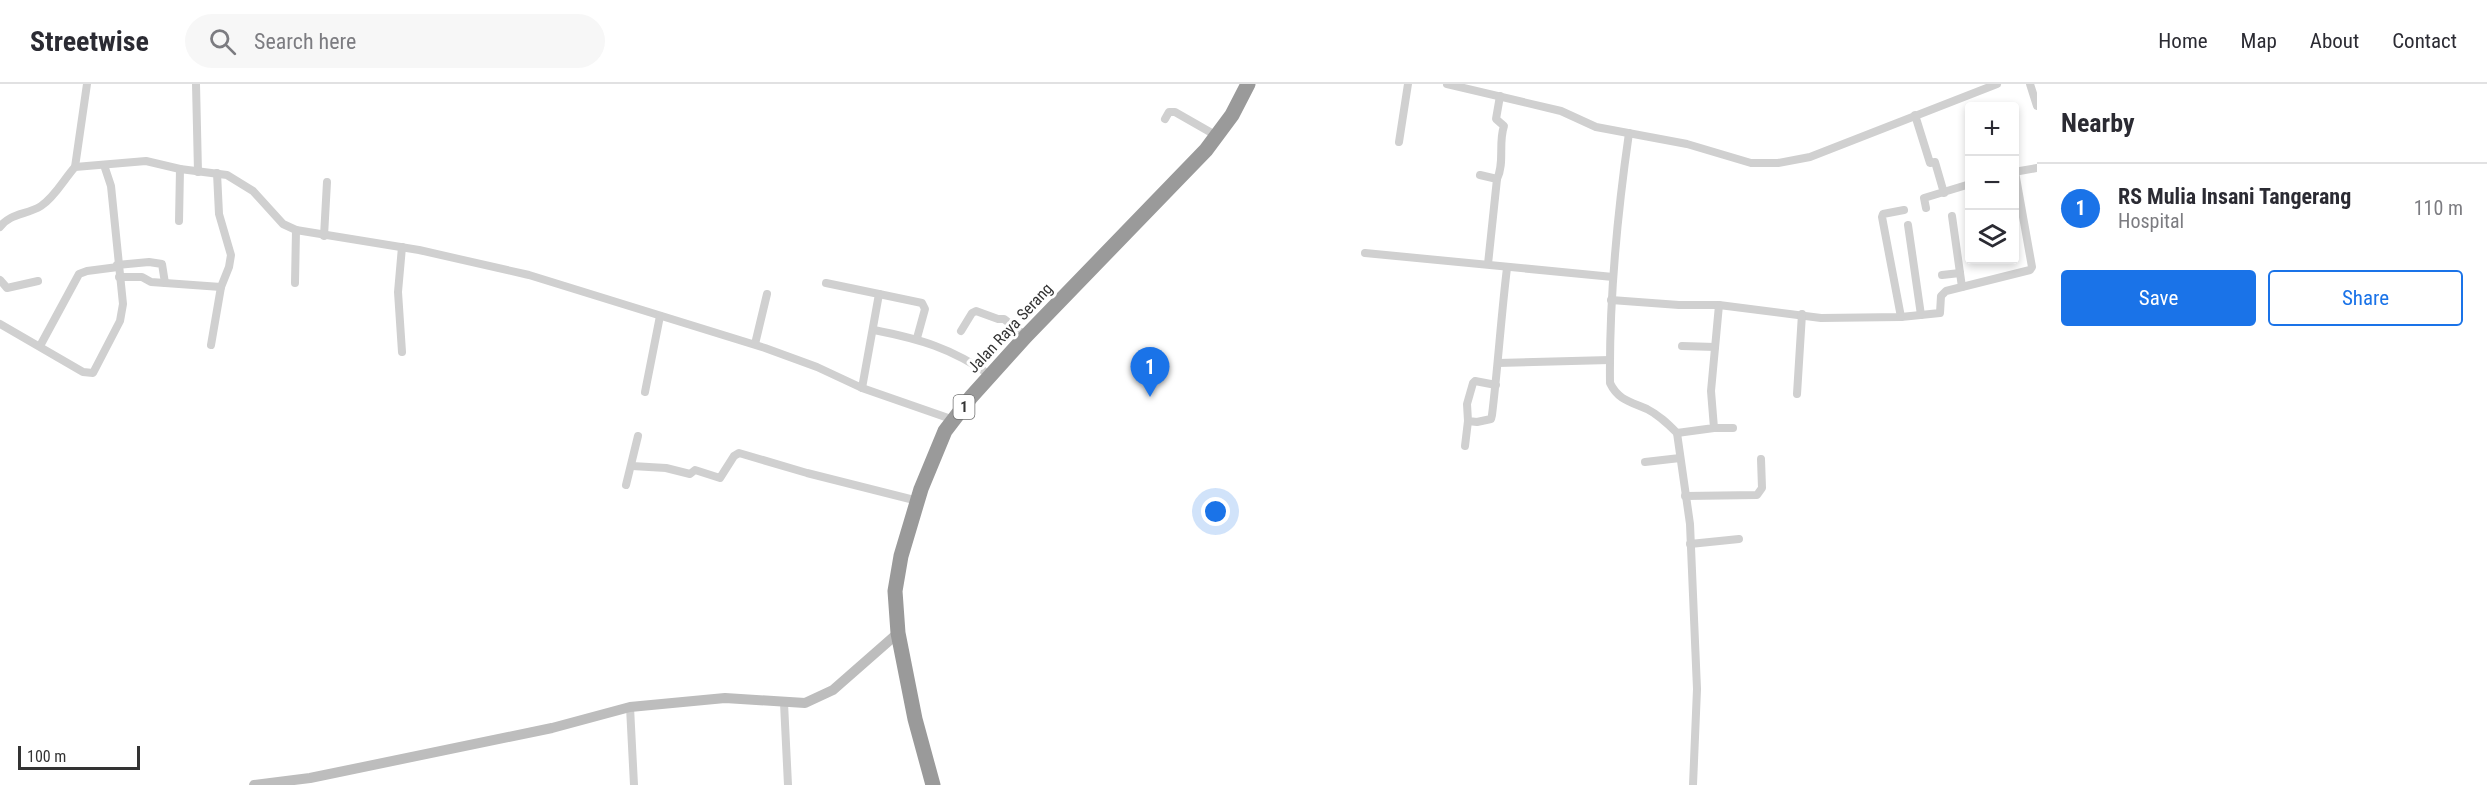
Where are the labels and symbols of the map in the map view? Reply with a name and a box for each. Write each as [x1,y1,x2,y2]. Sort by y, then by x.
street label: Jalan Raya Serang [964,279,1056,377]
pin: 1 [1130,348,1170,397]
road number: 1 [954,395,974,419]
your location [1201,497,1230,526]
scale bar [18,743,140,770]

